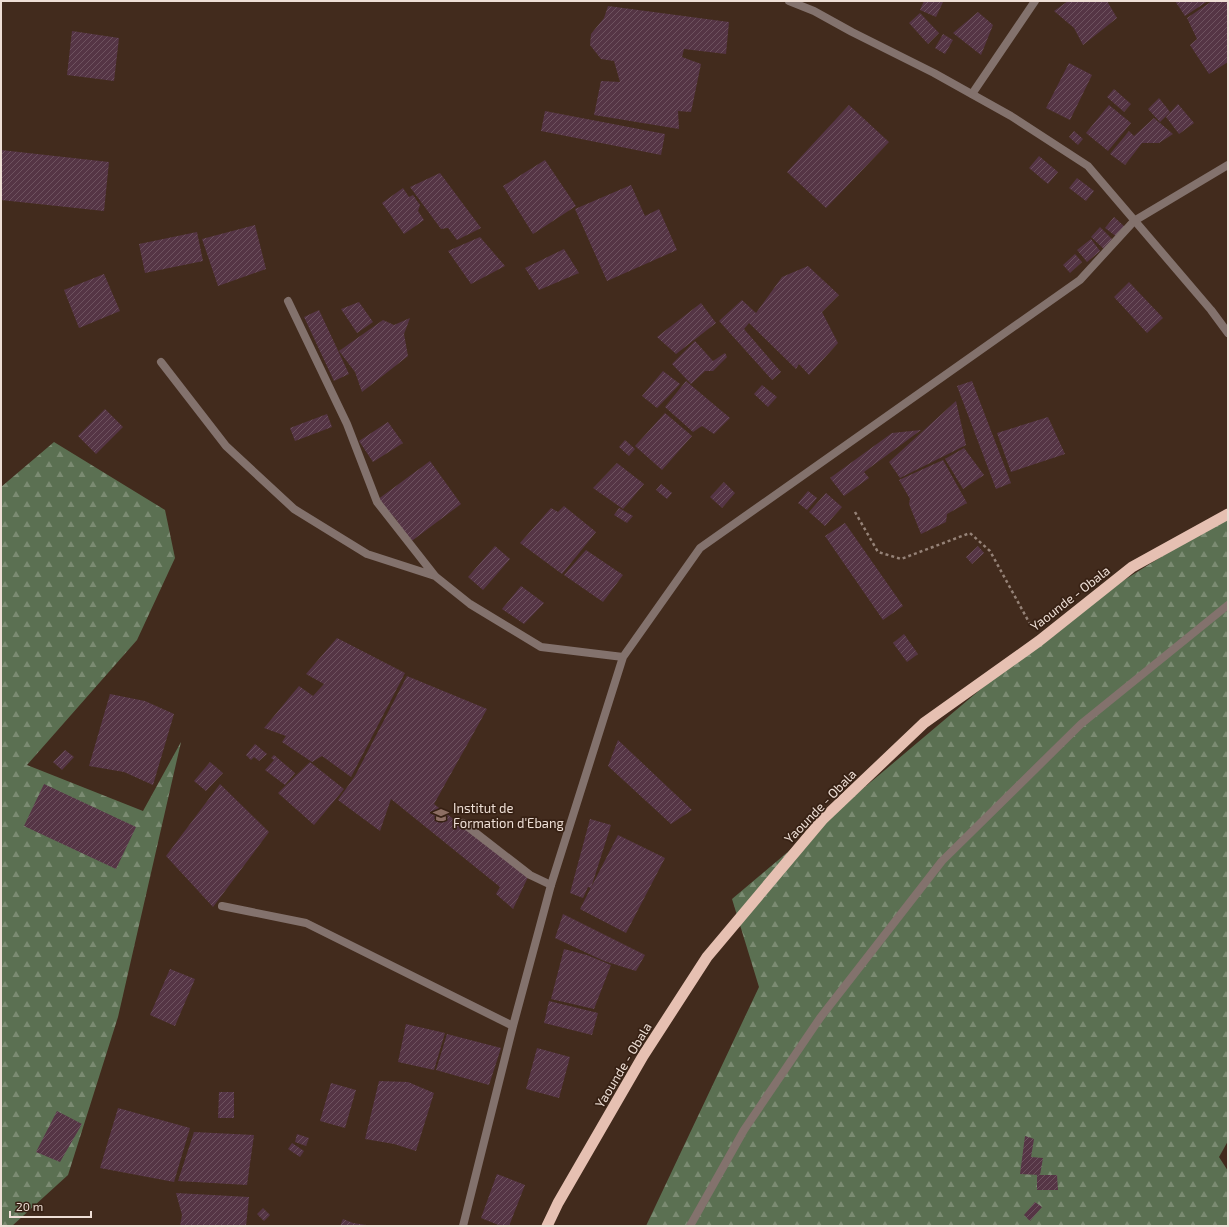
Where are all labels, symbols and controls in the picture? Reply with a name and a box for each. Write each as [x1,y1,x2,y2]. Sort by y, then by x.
street label: Yaounde - Obala [1027,562,1113,634]
street label: Yaounde - Obala [781,766,859,846]
place label: Institut de Formation d'Ebang [453,800,564,831]
school or university icon: Institut de Formation d'Ebang [432,806,450,824]
street label: Yaounde - Obala [591,1020,655,1110]
scale bar [10,1193,91,1219]
text: 20 m [16,1199,43,1213]

